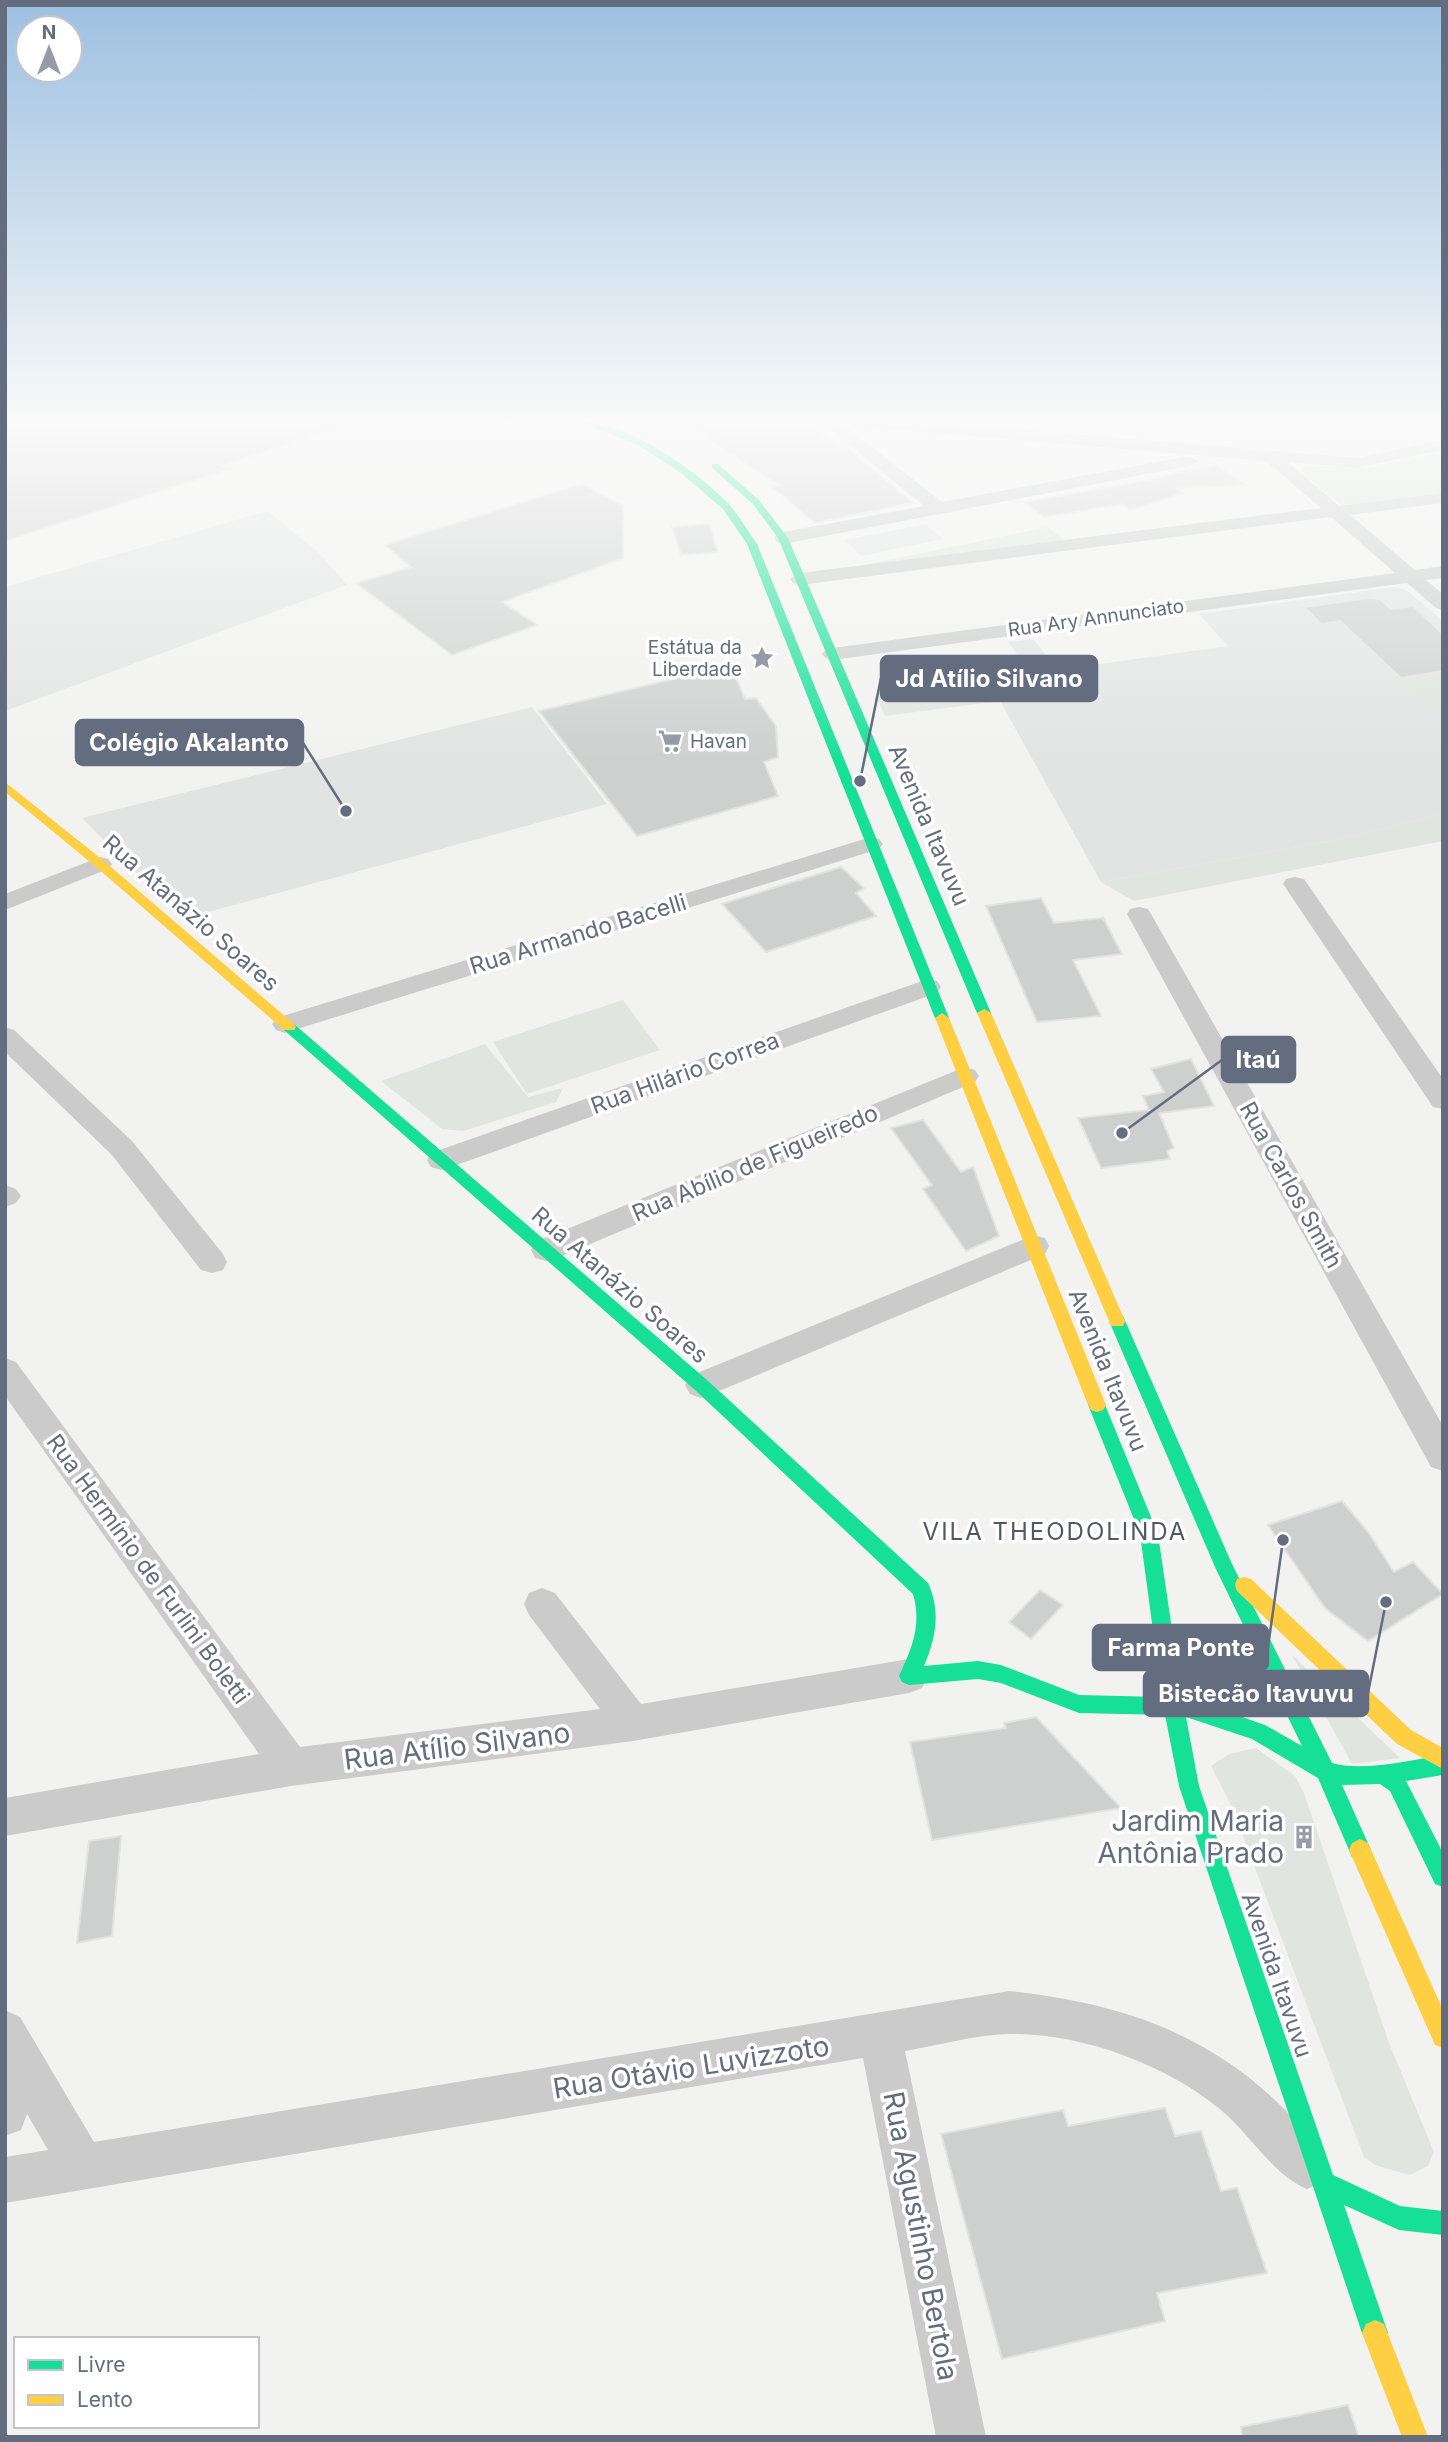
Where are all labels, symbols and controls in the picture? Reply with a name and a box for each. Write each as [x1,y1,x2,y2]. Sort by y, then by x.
north arrow [14,14,84,84]
text: N [42,21,56,44]
street label: Rua Ary Annunciato [1006,594,1186,642]
place label: Estátua da Liberdade [648,636,742,681]
place icon: Estátua da Liberdade [748,644,776,672]
callout: Jd Atílio Silvano [881,656,1097,701]
text: Jd Atílio Silvano [895,664,1083,693]
callout: Colégio Akalanto [76,720,303,765]
supermarket icon: Havan [656,727,684,755]
text: Colégio Akalanto [89,728,289,757]
place label: Havan [690,730,747,753]
street label: Avenida Itavuvu [882,740,976,910]
street label: Rua Atanázio Soares [97,829,285,997]
street label: Rua Armando Bacelli [466,888,690,980]
street label: Rua Hilário Correa [587,1026,783,1120]
callout: Itaú [1222,1037,1295,1082]
text: Itaú [1236,1045,1280,1074]
street label: Rua Carlos Smith [1234,1097,1348,1273]
street label: Rua Abílio de Figueiredo [628,1099,882,1227]
street label: Rua Atanázio Soares [526,1201,714,1369]
street label: Avenida Itavuvu [1063,1285,1153,1455]
street label: Rua Hermínio de Furlini Boletti [41,1429,255,1709]
district label: VILA THEODOLINDA [923,1517,1187,1546]
callout: Farma Ponte [1093,1625,1268,1670]
text: Farma Ponte [1108,1633,1254,1662]
callout: Bistecão Itavuvu [1144,1671,1368,1716]
text: Bistecão Itavuvu [1158,1679,1354,1708]
street label: Rua Atílio Silvano [342,1715,572,1777]
place label: Jardim Maria Antônia Prado [1097,1804,1284,1870]
building icon: Jardim Maria Antônia Prado [1290,1823,1318,1851]
street label: Avenida Itavuvu [1236,1889,1318,2061]
street label: Rua Otávio Luvizzoto [550,2028,832,2106]
street label: Rua Agustinho Bertola [876,2089,966,2383]
legend [14,2337,259,2428]
text: Livre [77,2352,126,2377]
text: Lento [77,2387,133,2412]

